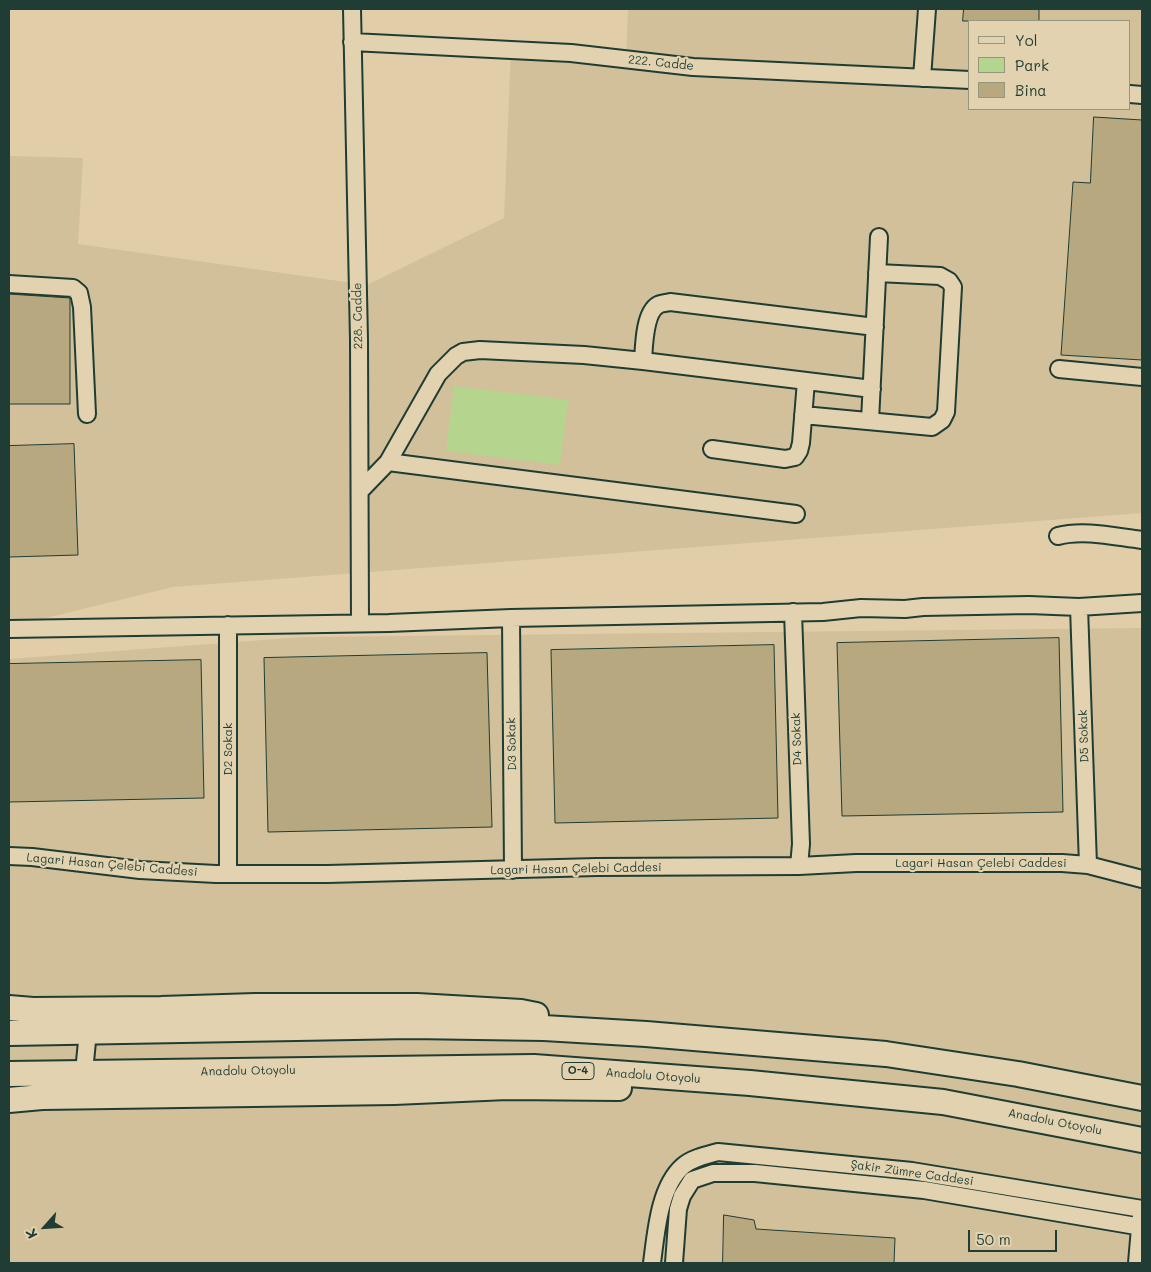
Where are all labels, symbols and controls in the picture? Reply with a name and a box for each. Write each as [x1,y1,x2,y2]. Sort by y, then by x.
legend [968,20,1131,110]
text: Yol [1015,30,1038,50]
street label: 222. Cadde [627,52,695,74]
text: Park [1015,55,1049,75]
text: Bina [1015,80,1047,100]
street label: 228. Cadde [350,283,366,349]
street label: D5 Sokak [1076,709,1092,763]
street label: D4 Sokak [789,712,805,766]
street label: D3 Sokak [504,717,520,771]
street label: D2 Sokak [221,723,235,775]
street label: Lagari Hasan Çelebi Caddesi [26,850,198,880]
street label: Lagari Hasan Çelebi Caddesi [895,856,1067,870]
street label: Lagari Hasan Çelebi Caddesi [490,860,662,878]
road number: O-4 [562,1062,594,1080]
street label: Anadolu Otoyolu [200,1063,296,1079]
street label: Anadolu Otoyolu [605,1065,701,1087]
street label: Anadolu Otoyolu [1007,1106,1103,1138]
street label: Şakir Zümre Caddesi [850,1157,974,1189]
north arrow [20,1202,70,1252]
scale bar [971,1220,1060,1252]
text: K [21,1225,42,1242]
text: 50 m [976,1229,1011,1249]

